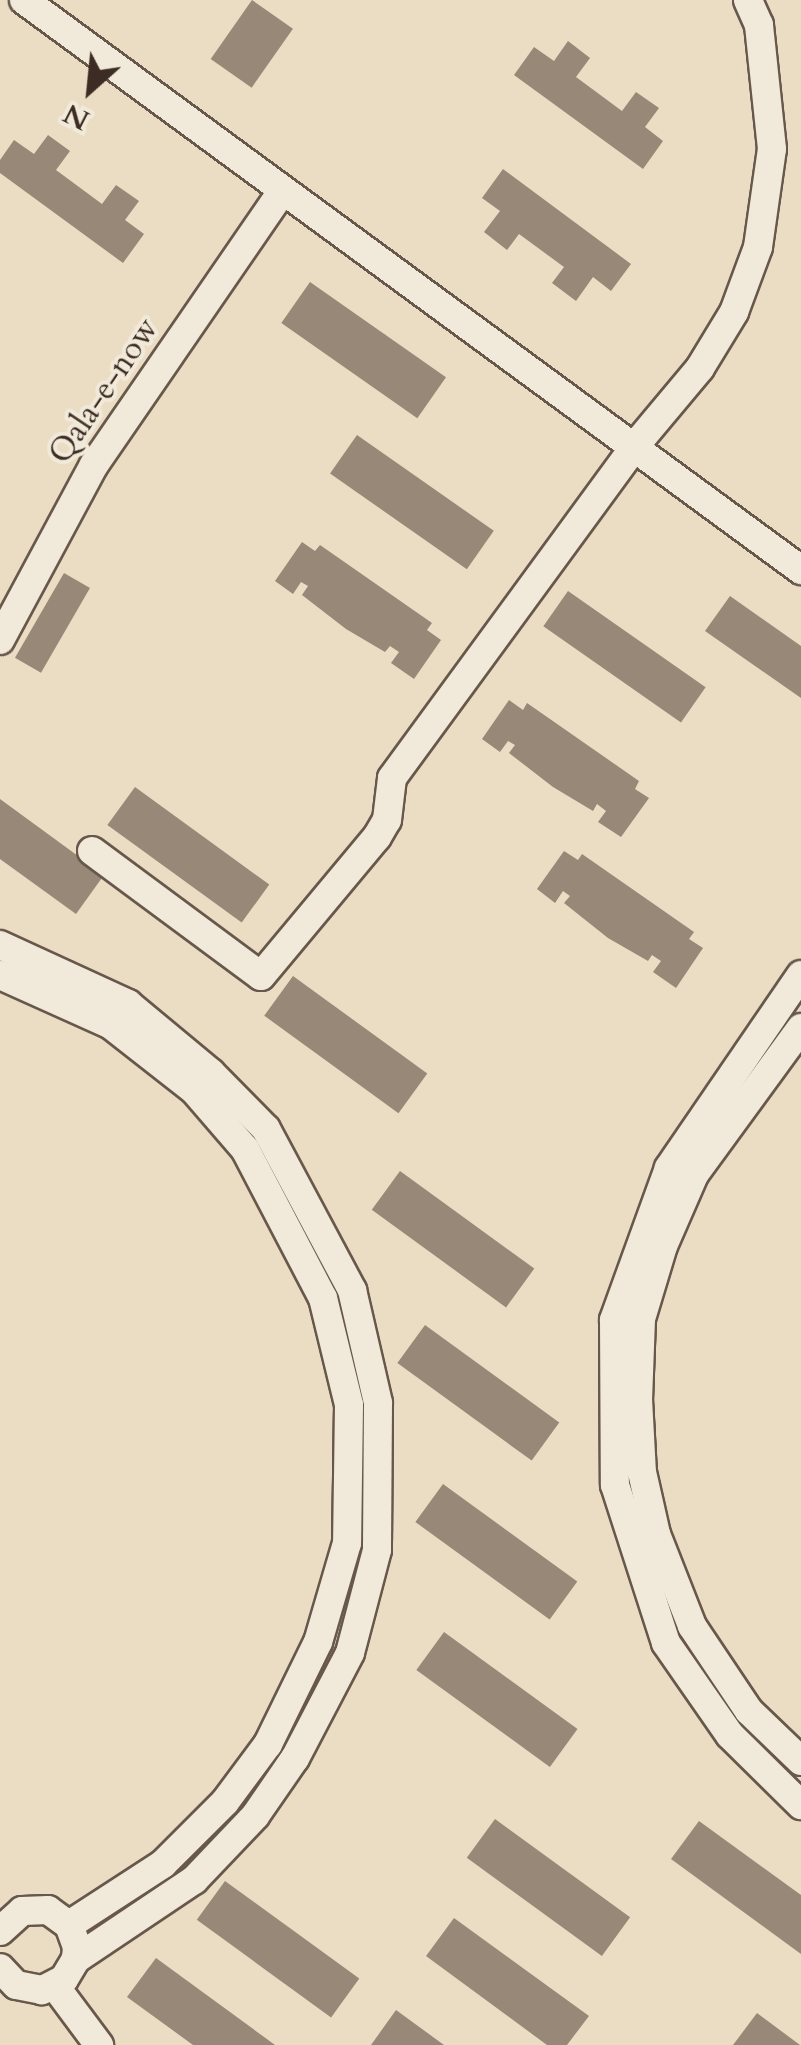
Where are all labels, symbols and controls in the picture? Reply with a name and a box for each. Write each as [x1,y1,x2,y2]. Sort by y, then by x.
north arrow [40,40,140,140]
text: N [57,94,96,139]
street label: Qala-e-now [41,311,167,471]

